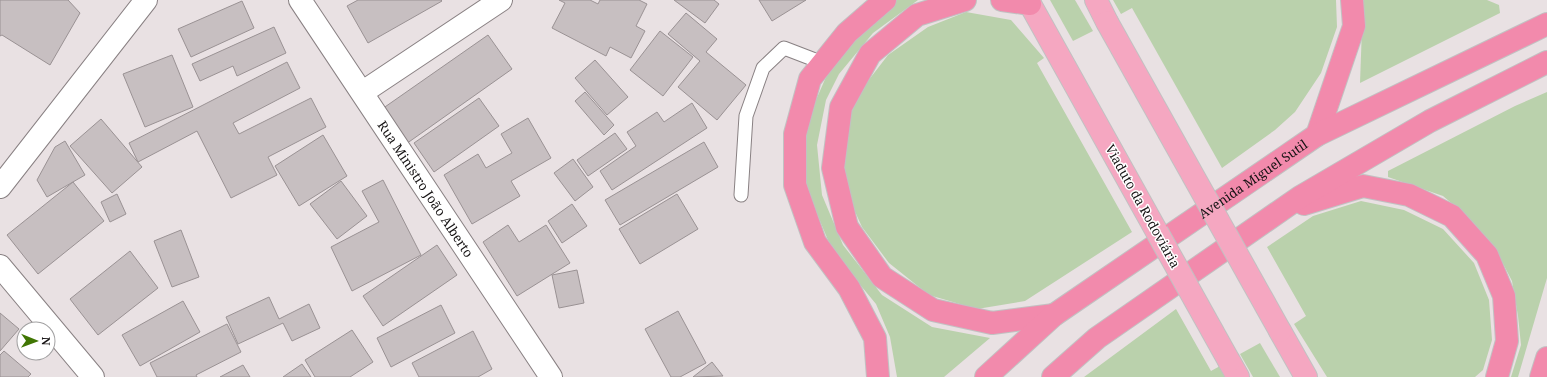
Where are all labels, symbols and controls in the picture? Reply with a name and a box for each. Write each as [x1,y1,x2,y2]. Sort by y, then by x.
street label: Rua Ministro João Alberto [374,117,478,261]
street label: Avenida Miguel Sutil [1195,135,1311,223]
street label: Viaduto da Rodoviária [1101,141,1185,271]
north arrow [16,321,56,361]
text: N [39,337,54,346]

